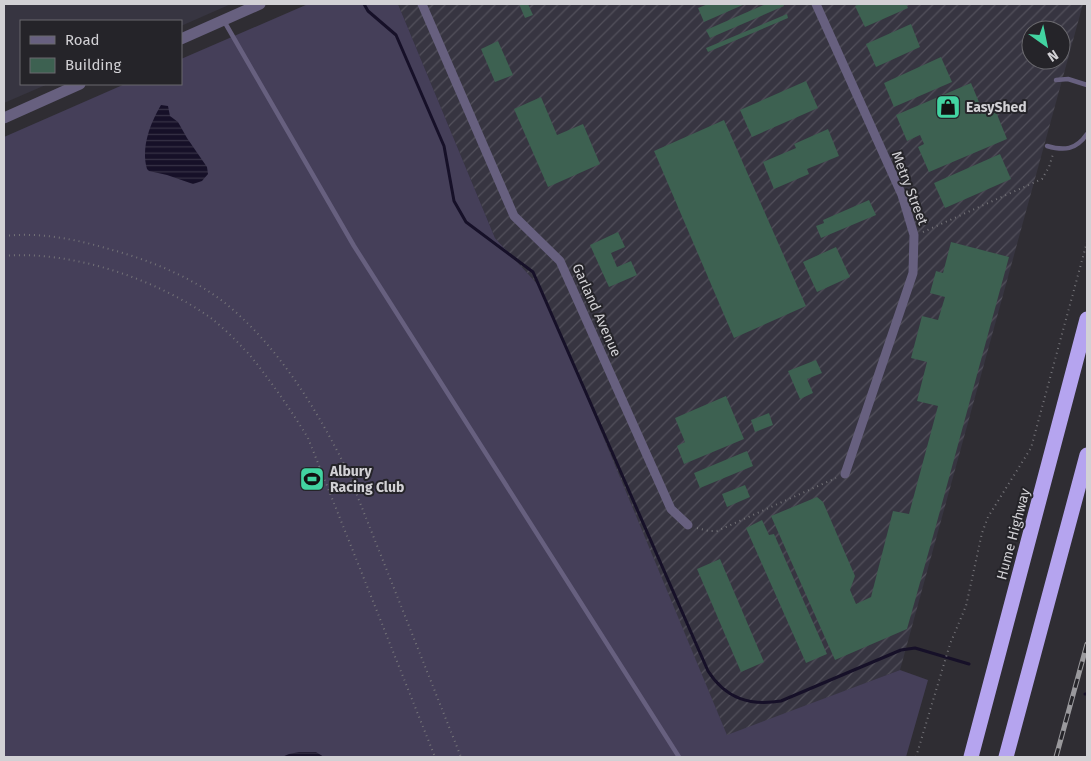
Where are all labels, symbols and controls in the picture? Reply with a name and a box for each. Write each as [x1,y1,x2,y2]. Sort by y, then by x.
legend [20,20,182,85]
north arrow [1021,20,1071,70]
text: Road [65,31,100,49]
text: N [1044,46,1061,65]
text: Building [65,56,121,74]
shop icon: EasyShed [935,94,961,120]
place label: EasyShed [966,99,1027,116]
street label: Metry Street [888,149,932,228]
street label: Garland Avenue [568,261,625,359]
place label: Albury Racing Club [329,463,404,496]
sports icon: Albury Racing Club [299,466,325,492]
street label: Hume Highway [993,486,1034,582]

